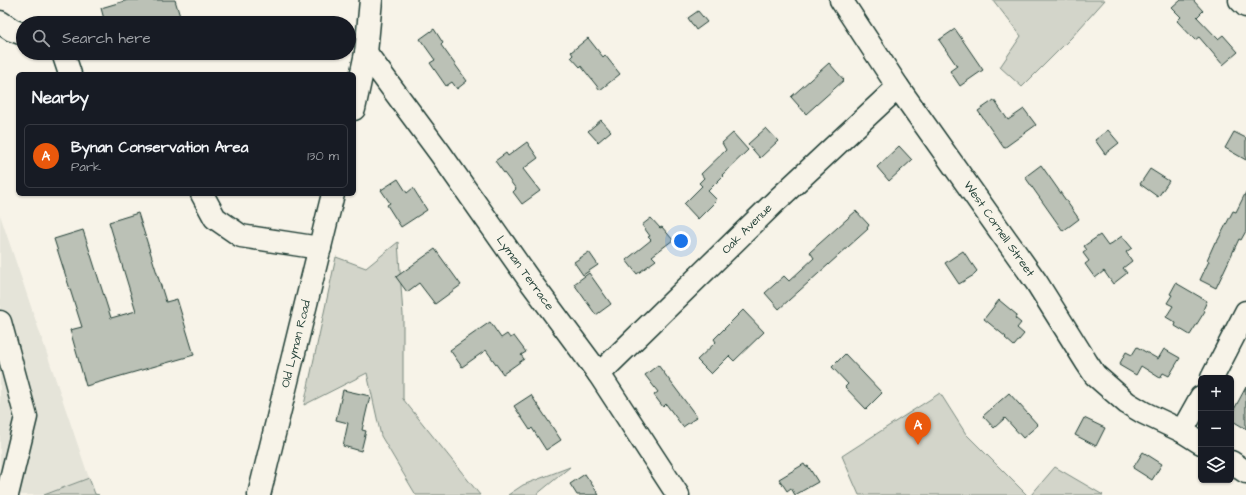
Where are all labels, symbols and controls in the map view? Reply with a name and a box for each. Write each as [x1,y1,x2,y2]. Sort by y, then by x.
search box [16,16,356,60]
icon: search [30,27,52,49]
text: Search here [62,28,151,49]
text: Nearby [32,86,89,110]
text: Bynan Conservation Area [71,137,248,158]
text: A [42,147,50,165]
text: 130 m [307,147,339,165]
text: Park [71,158,101,176]
street label: West Cornell Street [960,178,1039,280]
street label: Oak Avenue [718,200,776,258]
your location [671,231,691,251]
street label: Lyman Terrace [491,232,558,315]
street label: Old Lyman Road [277,298,316,390]
map controls [1198,375,1234,483]
button: + [1198,375,1234,411]
button: − [1198,411,1234,447]
pin: A [905,412,931,445]
button: layers [1198,447,1234,483]

